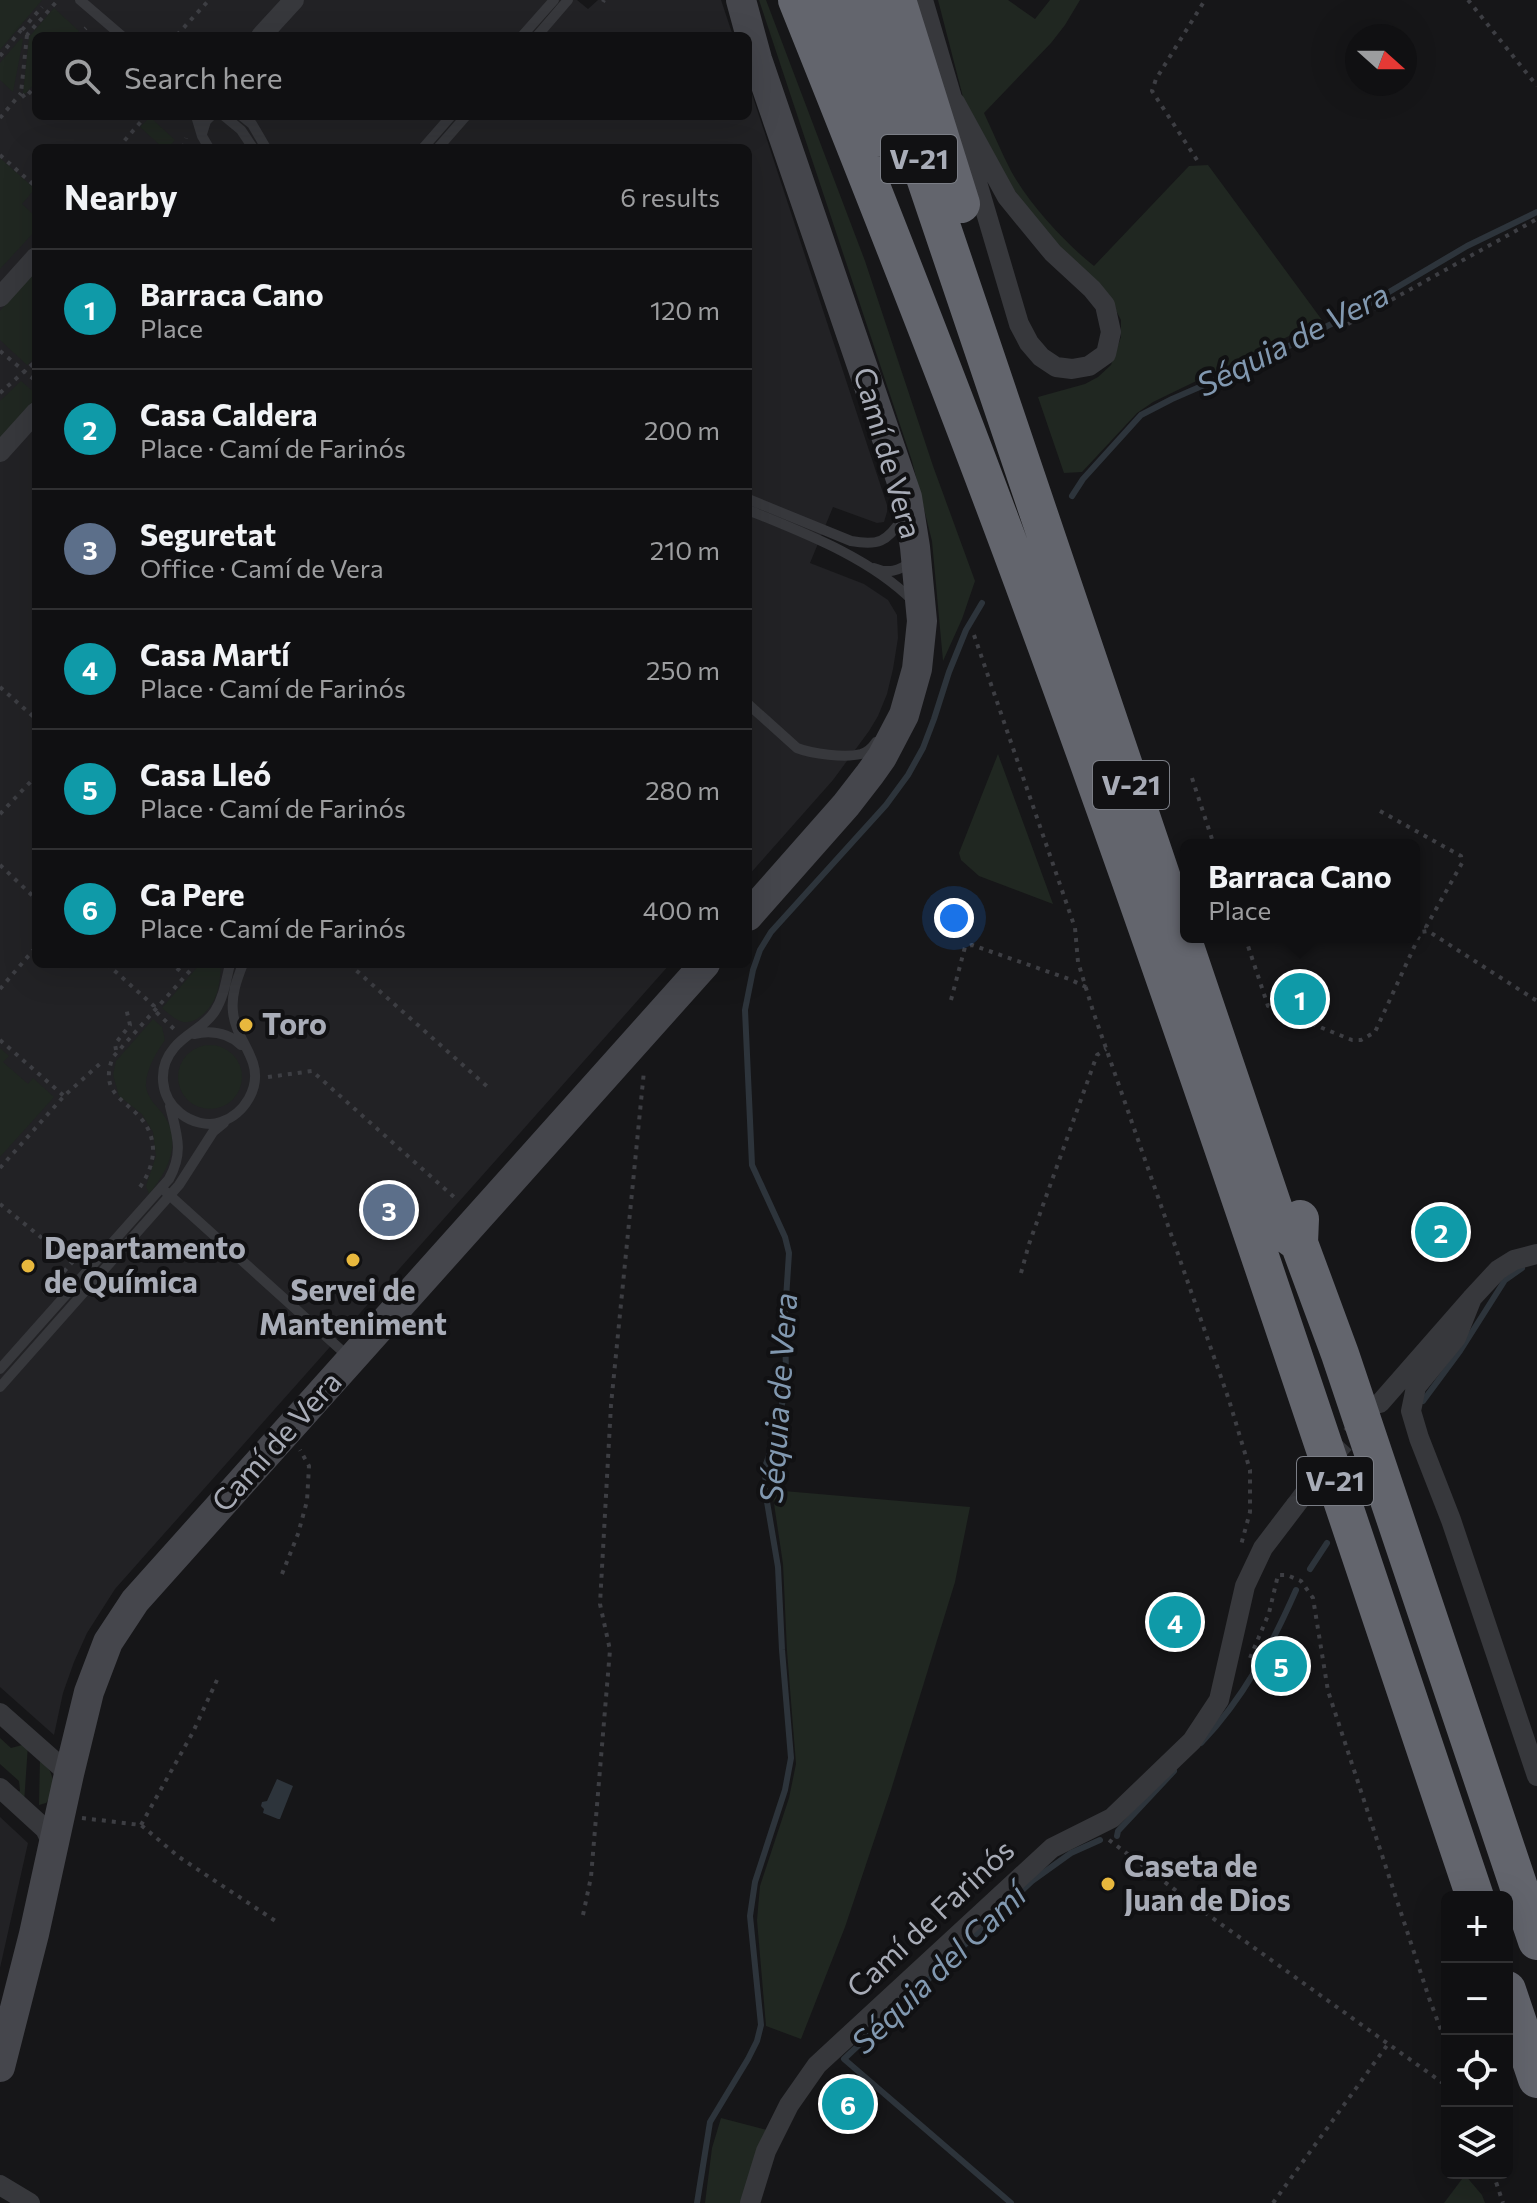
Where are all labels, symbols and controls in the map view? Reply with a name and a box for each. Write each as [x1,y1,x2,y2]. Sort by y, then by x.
north arrow [1345,24,1417,96]
search box [32,32,752,120]
icon: search [60,54,104,98]
text: Search here [124,58,283,95]
road number: V-21 [881,135,957,183]
text: Nearby [64,175,178,217]
text: 6 results [620,181,720,212]
water label: Séquia de Vera [1189,273,1395,404]
text: Barraca Cano [140,275,324,312]
text: 1 [84,294,96,325]
text: 120 m [650,294,720,325]
text: Place [140,312,203,343]
street label: Camí de Vera [847,362,932,542]
text: Casa Caldera [140,395,318,432]
text: 2 [83,414,97,445]
text: 200 m [644,414,720,445]
text: Place · Camí de Farinós [140,432,406,463]
text: Seguretat [140,515,276,552]
text: 3 [82,534,98,565]
text: 210 m [650,534,720,565]
text: Office · Camí de Vera [140,552,383,583]
text: Casa Martí [140,635,290,672]
text: 4 [82,654,98,685]
text: 250 m [646,654,720,685]
text: Place · Camí de Farinós [140,672,406,703]
text: Casa Lleó [140,755,271,792]
road number: V-21 [1093,761,1169,809]
text: 5 [82,774,98,805]
text: 280 m [645,774,720,805]
text: Place · Camí de Farinós [140,792,406,823]
popup [1180,839,1420,943]
text: Barraca Cano [1208,857,1392,894]
text: Ca Pere [140,875,245,912]
text: 6 [82,894,98,925]
text: 400 m [643,894,720,925]
text: Place [1208,894,1271,925]
your location [934,898,974,938]
text: Place · Camí de Farinós [140,912,406,943]
pin: 1 [1274,969,1326,1029]
place label: Toro [262,1004,327,1041]
marker: Toro [237,1016,255,1034]
pin: 3 [363,1180,415,1240]
pin: 2 [1415,1202,1467,1262]
place label: Departamento de Química [44,1228,246,1299]
marker: Servei de Manteniment [344,1251,362,1269]
marker: Departamento de Química [19,1257,37,1275]
place label: Servei de Manteniment [259,1270,447,1341]
water label: Séquia de Vera [750,1291,804,1504]
street label: Camí de Vera [202,1362,348,1518]
road number: V-21 [1297,1457,1373,1505]
pin: 4 [1149,1592,1201,1652]
pin: 5 [1255,1636,1307,1696]
street label: Camí de Farinós [838,1830,1021,2004]
place label: Caseta de Juan de Dios [1124,1846,1291,1917]
water label: Séquia del Camí [842,1871,1037,2061]
marker: Caseta de Juan de Dios [1099,1875,1117,1893]
map controls [1441,1891,1513,2179]
button: + [1441,1891,1513,1963]
button: − [1441,1963,1513,2035]
button: locate [1441,2035,1513,2107]
pin: 6 [822,2074,874,2134]
button: layers [1441,2107,1513,2179]

